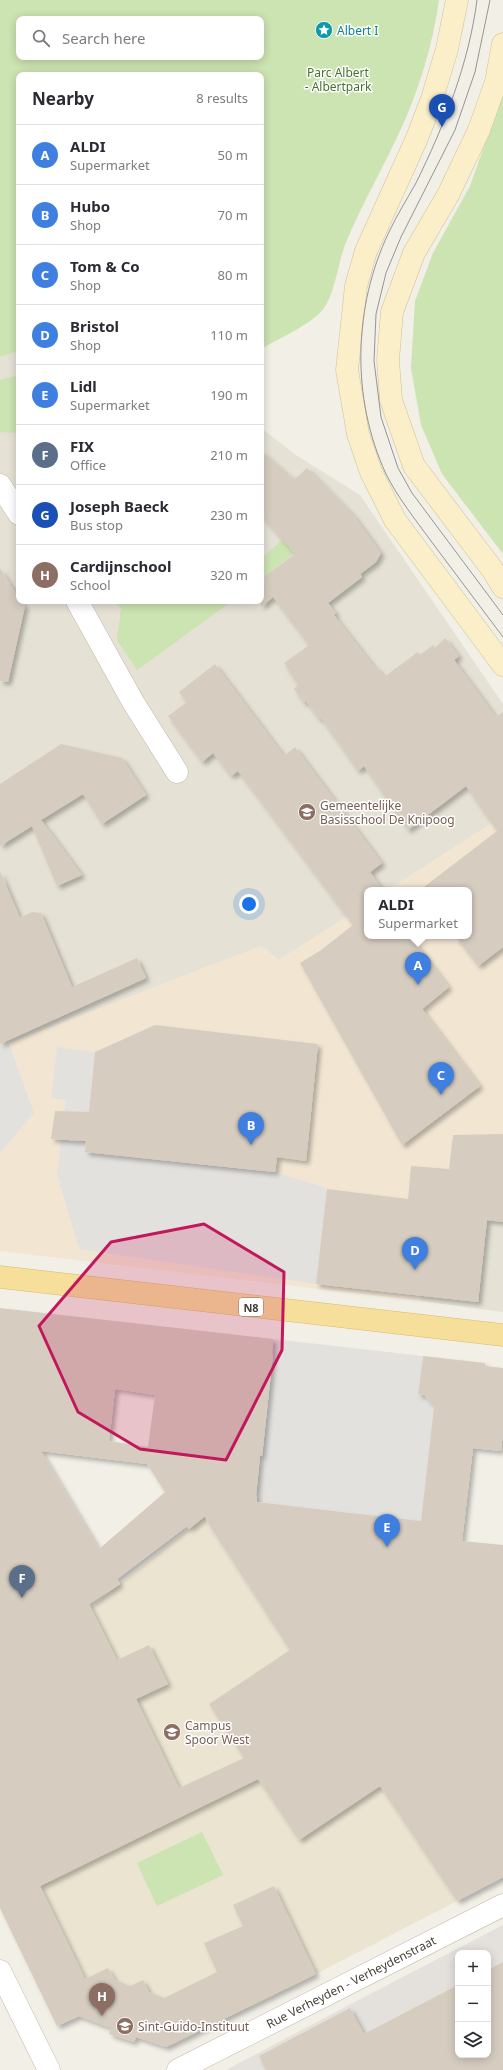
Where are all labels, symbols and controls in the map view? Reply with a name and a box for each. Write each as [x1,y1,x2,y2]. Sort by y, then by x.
search box [16,16,264,60]
place icon: Albert I [314,20,334,40]
place label: Albert I [337,22,378,39]
icon: search [30,27,52,49]
text: Search here [62,28,145,48]
park label: Parc Albert - Albertpark [305,64,372,95]
text: Nearby [32,87,94,110]
text: 8 results [196,89,248,107]
pin: G [429,94,455,127]
text: ALDI [70,136,106,156]
text: A [41,146,50,164]
text: 50 m [218,146,248,164]
text: Supermarket [70,156,150,174]
text: Hubo [70,196,110,216]
text: B [41,206,49,224]
text: 70 m [218,206,248,224]
text: Shop [70,216,101,234]
text: Tom & Co [70,256,140,276]
text: C [41,266,49,284]
text: 80 m [218,266,248,284]
text: Shop [70,276,101,294]
text: Bristol [70,316,119,336]
text: D [40,326,50,344]
text: 110 m [210,326,248,344]
text: Shop [70,336,101,354]
text: Lidl [70,376,97,396]
text: E [41,386,49,404]
text: 190 m [210,386,248,404]
text: Supermarket [70,396,150,414]
text: FIX [70,436,94,456]
text: F [41,446,49,464]
text: 210 m [210,446,248,464]
text: Office [70,456,106,474]
text: Joseph Baeck [70,496,169,516]
text: G [40,506,50,524]
text: 230 m [210,506,248,524]
text: Bus stop [70,516,123,534]
text: Cardijnschool [70,556,171,576]
text: H [40,566,50,584]
text: 320 m [210,566,248,584]
text: School [70,576,111,594]
place label: Gemeentelijke Basisschool De Knipoog [320,797,455,828]
school or university icon: Gemeentelijke Basisschool De Knipoog [297,802,317,822]
popup [364,887,472,939]
your location [239,894,259,914]
text: ALDI [378,894,414,914]
text: Supermarket [378,914,458,932]
pin: A [405,952,431,985]
pin: C [428,1062,454,1095]
pin: B [238,1112,264,1145]
pin: D [402,1237,428,1270]
road number: N8 [239,1298,263,1316]
pin: E [374,1514,400,1547]
pin: F [9,1565,35,1598]
place label: Campus Spoor West [185,1717,250,1748]
school or university icon: Campus Spoor West [162,1722,182,1742]
street label: Rue Verheyden - Verheydenstraat [263,1931,439,2032]
map controls [455,1950,491,2058]
button: + [455,1950,491,1986]
pin: H [89,1983,115,2016]
button: − [455,1986,491,2022]
school or university icon: Sint-Guido-Instituut [115,2016,135,2036]
place label: Sint-Guido-Instituut [138,2018,250,2035]
button: layers [455,2022,491,2058]

